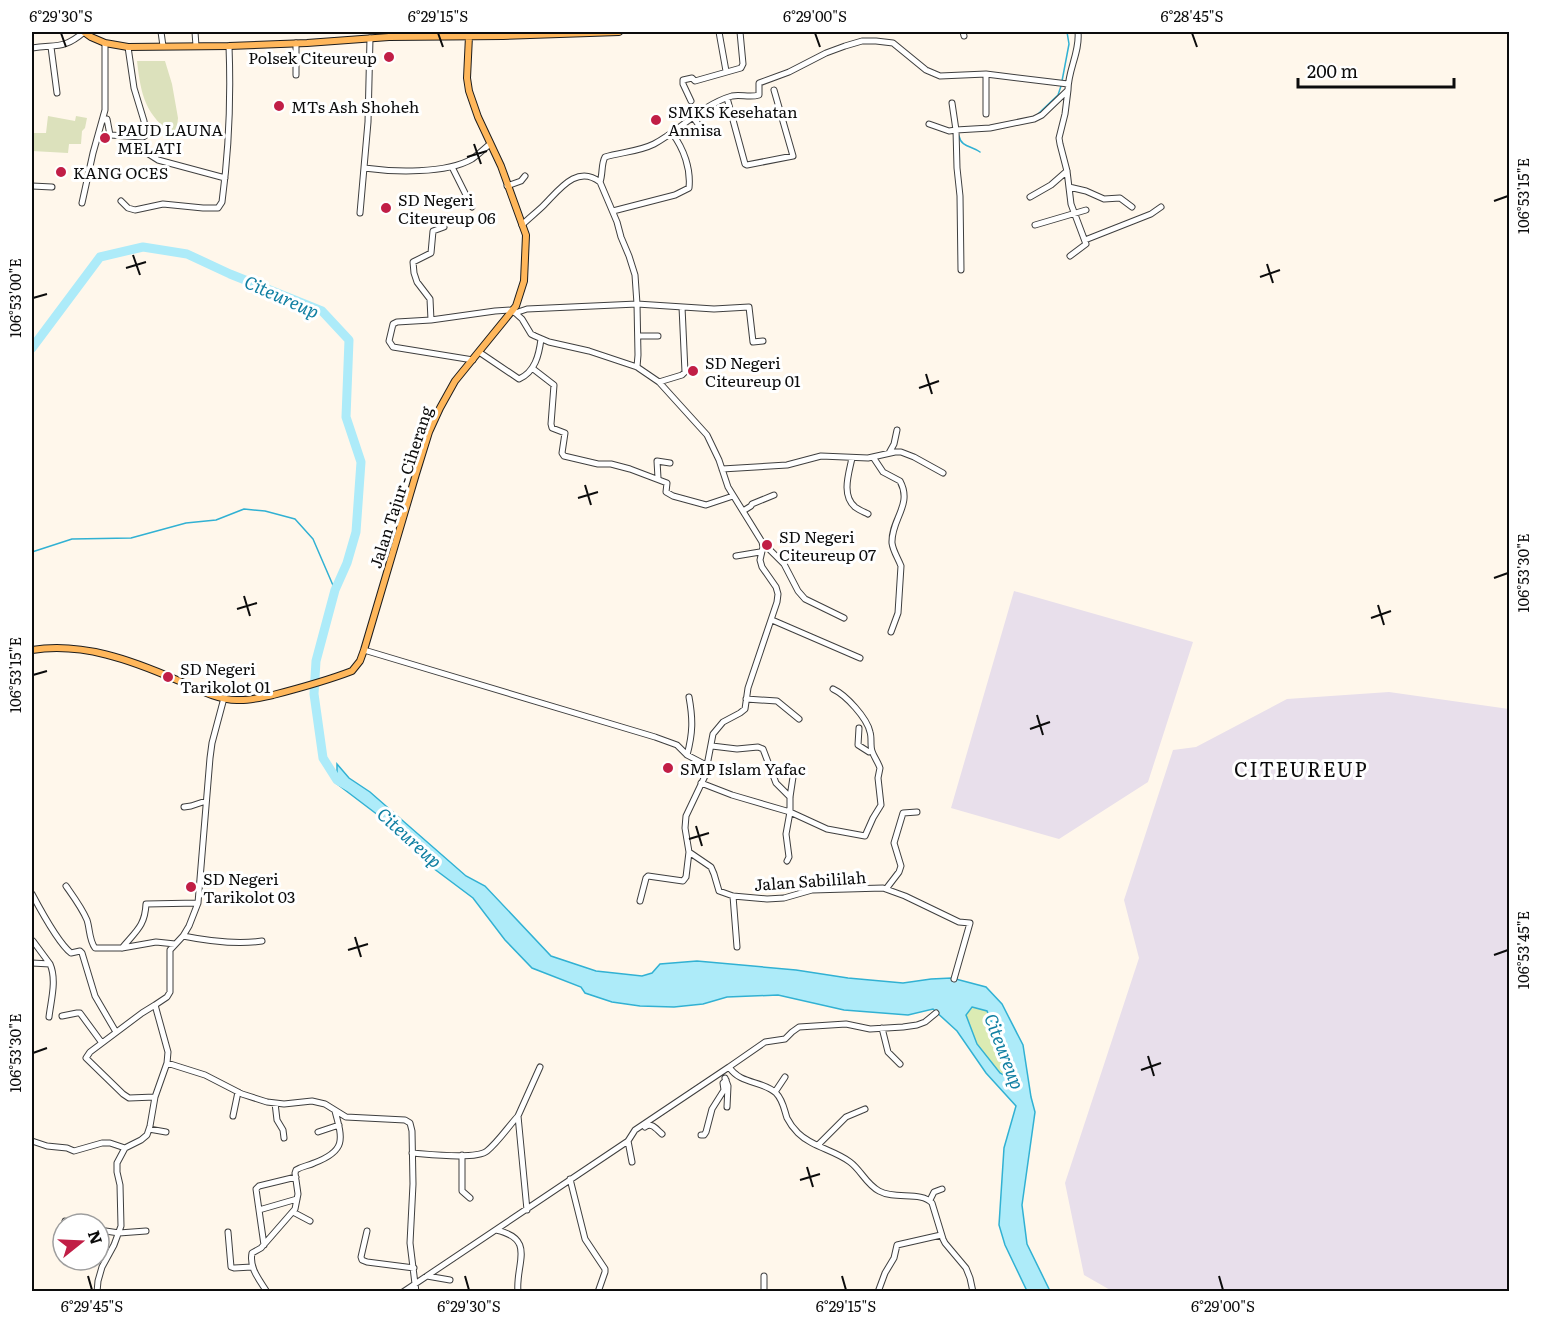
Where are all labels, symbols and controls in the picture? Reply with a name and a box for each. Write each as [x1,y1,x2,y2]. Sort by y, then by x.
text: 6°29'30"S [29,4,93,27]
text: 6°29'15"S [408,4,468,27]
text: 6°29'00"S [783,4,847,27]
text: 6°28'45"S [1160,4,1224,27]
place label: Polsek Citeureup [248,45,377,69]
marker: Polsek Citeureup [382,50,396,64]
scale bar [1298,51,1454,89]
text: 200 m [1307,57,1358,84]
place label: MTs Ash Shoheh [291,94,420,118]
marker: MTs Ash Shoheh [272,99,286,113]
place label: SMKS Kesehatan Annisa [668,99,798,141]
marker: SMKS Kesehatan Annisa [649,113,663,127]
place label: PAUD LAUNA MELATI [117,117,223,159]
marker: PAUD LAUNA MELATI [98,131,112,145]
text: 106°53'15"E [1511,158,1534,234]
place label: KANG OCES [73,160,168,184]
marker: KANG OCES [54,165,68,179]
place label: SD Negeri Citeureup 06 [398,187,496,229]
marker: SD Negeri Citeureup 06 [379,201,393,215]
text: 106°53'00"E [3,258,26,338]
water label: Citeureup [240,268,324,324]
place label: SD Negeri Citeureup 01 [705,350,801,392]
marker: SD Negeri Citeureup 01 [686,364,700,378]
street label: Jalan Tajur - Ciherang [362,403,438,571]
place label: SD Negeri Citeureup 07 [779,524,876,566]
text: 106°53'30"E [1511,533,1534,613]
marker: SD Negeri Citeureup 07 [760,538,774,552]
text: 106°53'15"E [3,637,26,713]
place label: SD Negeri Tarikolot 01 [180,656,271,698]
marker: SD Negeri Tarikolot 01 [161,670,175,684]
district label: CITEUREUP [1234,753,1368,783]
place label: SMP Islam Yafac [680,756,806,780]
marker: SMP Islam Yafac [661,761,675,775]
water label: Citeureup [372,800,448,874]
street label: Jalan Sabililah [753,864,867,896]
place label: SD Negeri Tarikolot 03 [203,866,295,908]
marker: SD Negeri Tarikolot 03 [184,880,198,894]
text: 106°53'45"E [1511,911,1534,989]
water label: Citeureup [978,1009,1032,1093]
text: 106°53'30"E [3,1013,26,1093]
north arrow [51,1212,111,1272]
text: N [83,1227,110,1247]
text: 6°29'45"S [61,1294,123,1317]
text: 6°29'30"S [437,1294,501,1317]
text: 6°29'15"S [816,1294,876,1317]
text: 6°29'00"S [1191,1294,1255,1317]

